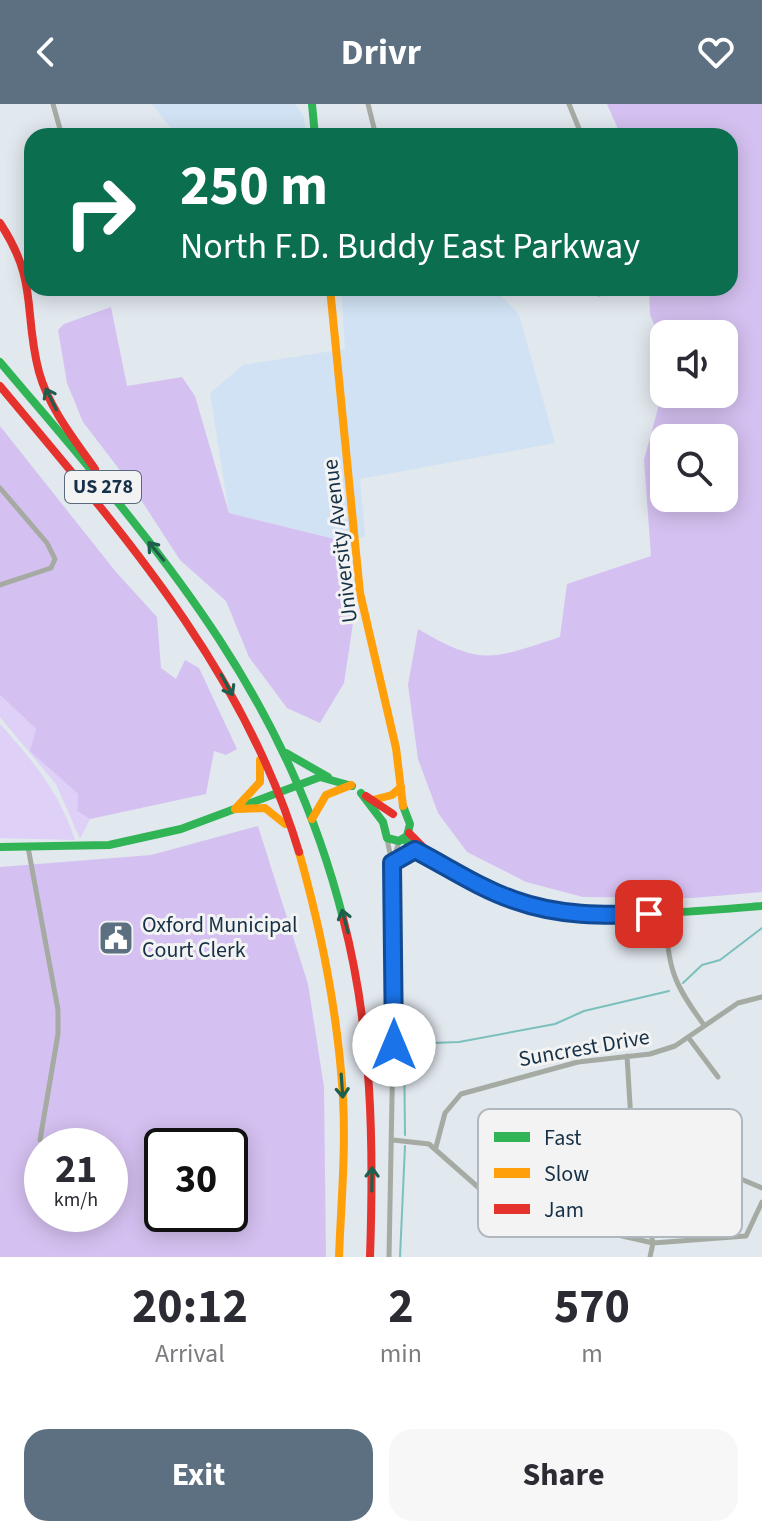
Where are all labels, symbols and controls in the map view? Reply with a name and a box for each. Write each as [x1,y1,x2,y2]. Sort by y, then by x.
text: Drivr [341,27,421,78]
icon: back [24,30,68,74]
icon: heart [694,30,738,74]
text: 250 m [180,147,328,226]
icon: right [48,160,152,264]
text: North F.D. Buddy East Parkway [180,221,640,272]
map controls [650,320,738,512]
button: sound [650,320,738,408]
one-way arrow [43,388,59,412]
button: search [650,424,738,512]
street label: University Avenue [314,457,366,625]
road number: US 278 [65,471,141,503]
one-way arrow [147,541,165,562]
one-way arrow [219,673,235,696]
pin [615,880,683,948]
icon: arrive [627,892,671,936]
place label: Oxford Municipal Court Clerk [142,909,298,966]
one-way arrow [337,909,352,935]
public building icon: Oxford Municipal Court Clerk [97,919,135,957]
position arrow [352,1003,436,1087]
street label: Suncrest Drive [516,1021,652,1075]
one-way arrow [335,1072,350,1099]
legend [478,1109,742,1237]
text: Fast [544,1122,582,1154]
speed limit sign: 30 [144,1128,248,1232]
text: 21 [55,1141,97,1198]
text: Slow [544,1158,589,1190]
one-way arrow [365,1166,380,1193]
text: km/h [54,1186,98,1214]
text: Jam [544,1194,584,1226]
text: 20:12 [132,1273,248,1341]
text: 2 [388,1273,414,1341]
text: 570 [554,1273,630,1341]
text: Arrival [155,1335,225,1372]
text: min [380,1335,422,1372]
text: m [581,1335,603,1372]
button: Exit [24,1429,373,1521]
button: Share [389,1429,738,1521]

